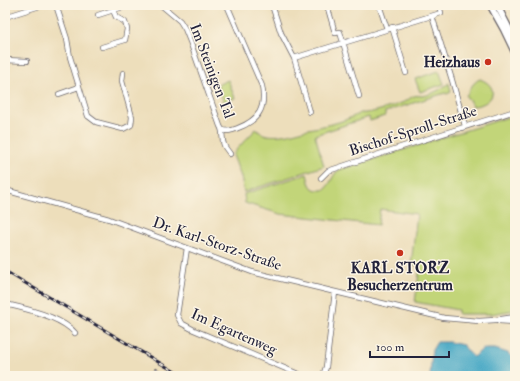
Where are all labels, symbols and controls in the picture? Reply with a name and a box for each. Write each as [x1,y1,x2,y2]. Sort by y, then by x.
street label: Im Steinigen Tal [185,21,239,121]
place label: Heizhaus [423,53,480,72]
marker: Heizhaus [483,57,493,67]
street label: Bischof-Sproll-Straße [347,101,480,162]
street label: Dr. Karl-Storz-Straße [150,213,284,275]
marker: KARL STORZ Besucherzentrum [395,248,405,258]
place label: KARL STORZ Besucherzentrum [347,259,453,295]
street label: Im Egartenweg [188,305,281,360]
scale bar [370,333,449,359]
text: 100 m [376,340,405,355]

